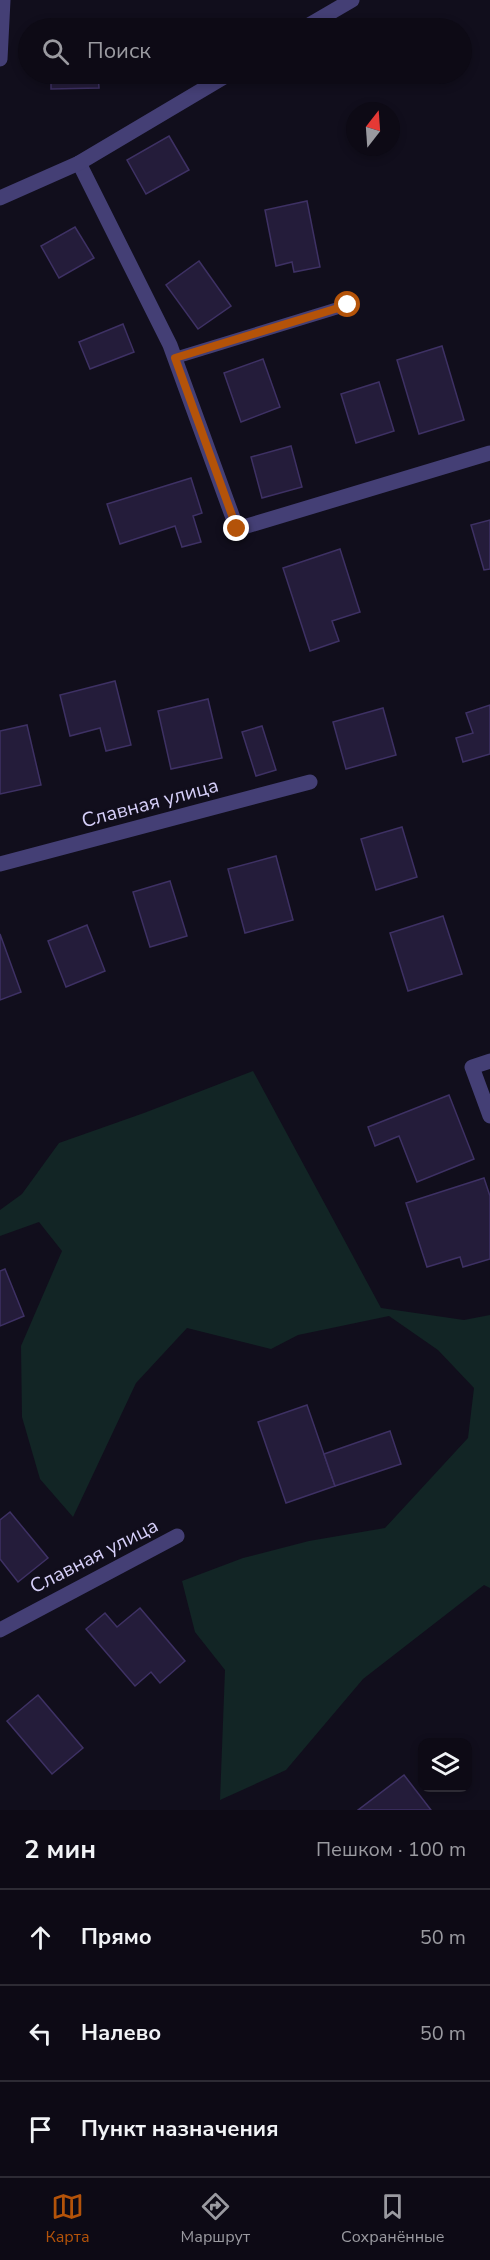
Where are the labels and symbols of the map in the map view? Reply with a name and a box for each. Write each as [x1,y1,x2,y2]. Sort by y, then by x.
north arrow [346,102,400,156]
route start [334,291,360,317]
route end [223,515,249,541]
street label: Славная улица [78,772,222,834]
street label: Славная улица [25,1512,163,1600]

